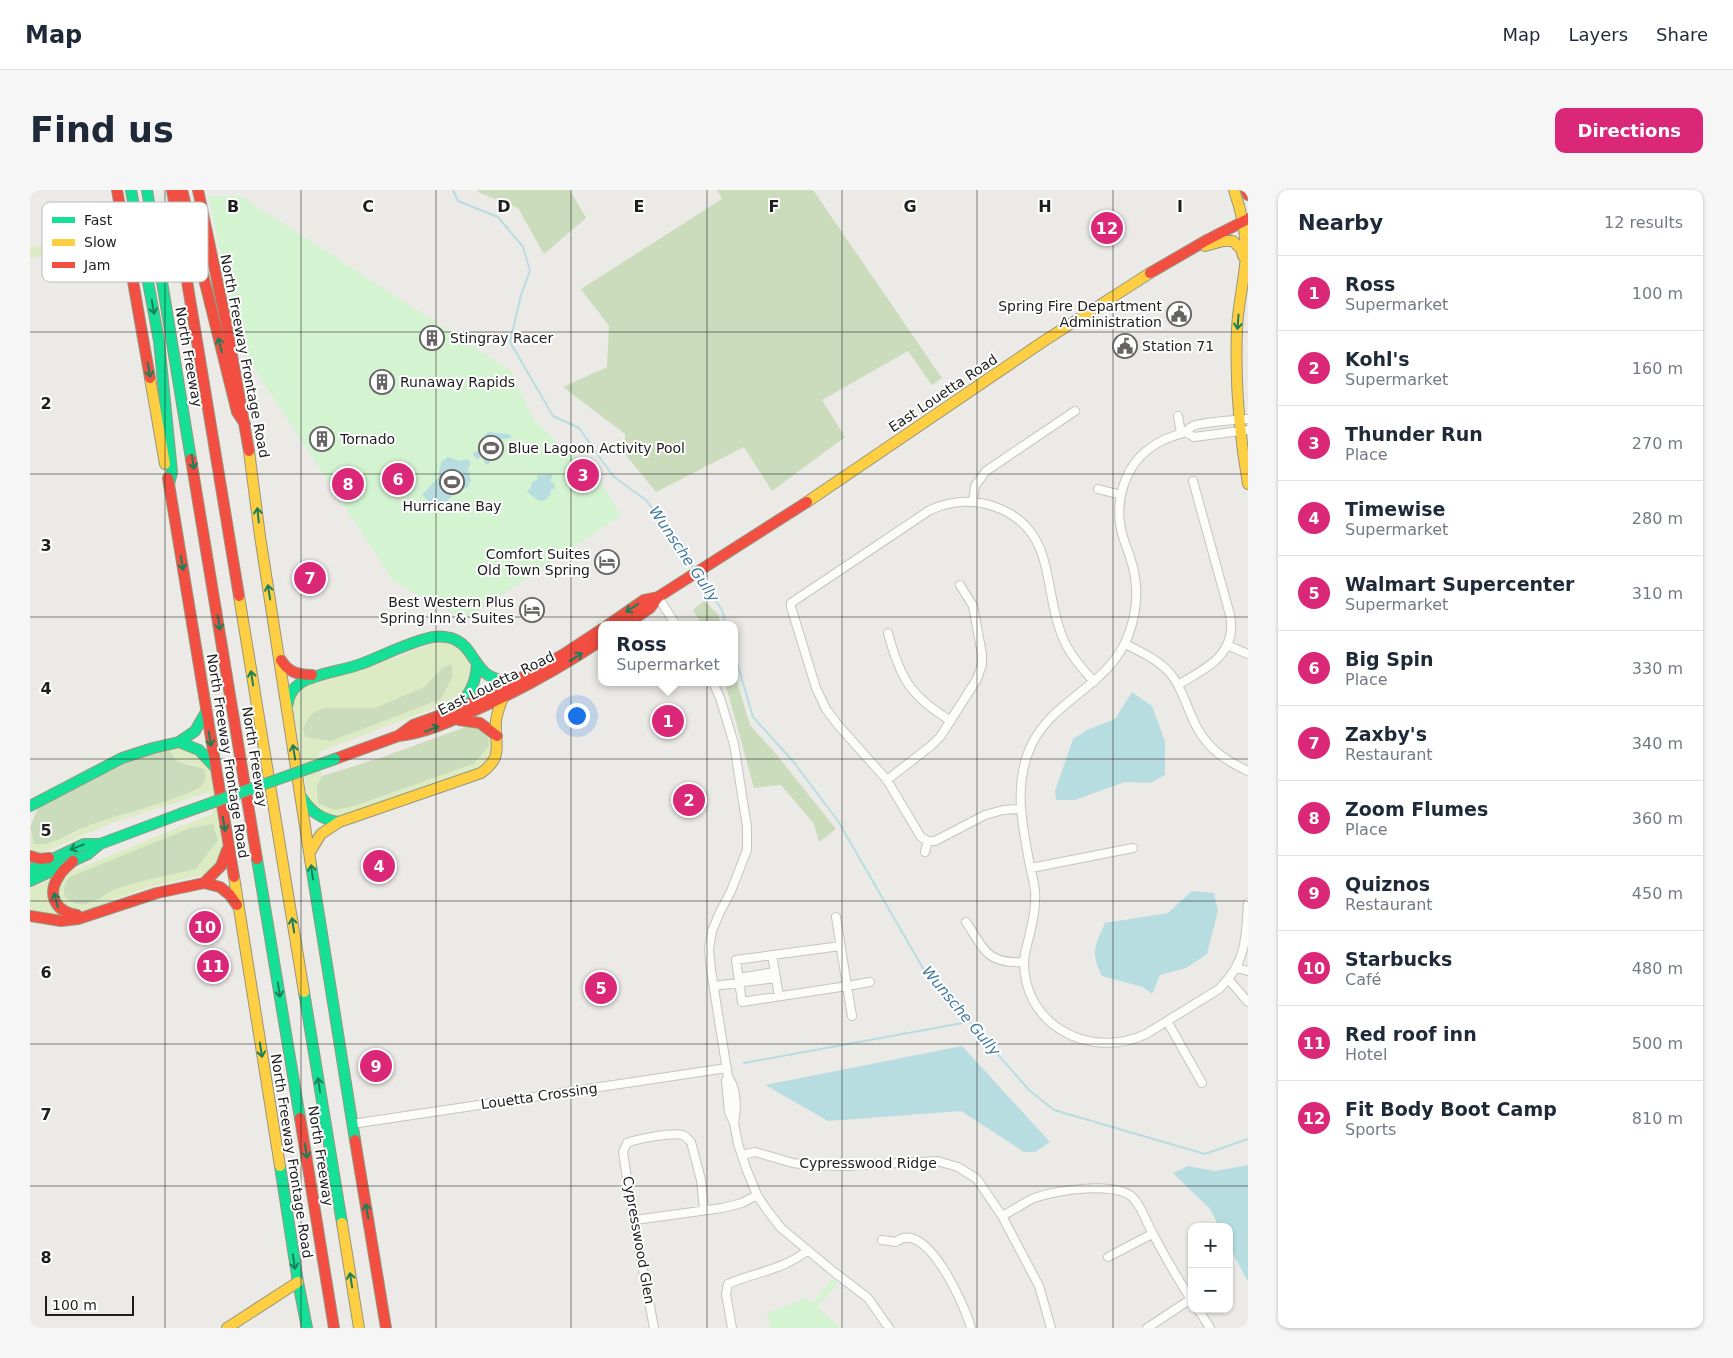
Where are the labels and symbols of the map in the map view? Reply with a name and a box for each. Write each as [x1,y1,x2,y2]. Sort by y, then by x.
text: B [227,197,239,216]
text: C [362,197,374,216]
text: D [497,197,511,216]
text: E [634,197,644,216]
text: F [769,197,779,216]
text: G [903,197,917,216]
text: H [1038,197,1052,216]
text: I [1177,197,1183,216]
legend [42,202,208,282]
pin: 12 [1091,209,1123,247]
text: Fast [84,212,113,228]
text: Slow [84,234,117,250]
street label: North Freeway Frontage Road [217,253,273,459]
text: Jam [83,257,110,273]
one-way arrow [148,298,158,314]
place label: Spring Fire Department Administration [998,298,1162,330]
public building icon: Spring Fire Department Administration [1166,301,1192,327]
street label: North Freeway [172,306,206,408]
one-way arrow [1233,314,1242,330]
building icon: Stingray Racer [419,325,445,351]
place label: Stingray Racer [450,330,553,346]
public building icon: Station 71 [1112,333,1138,359]
one-way arrow [215,337,224,353]
place label: Station 71 [1142,338,1214,354]
street label: East Louetta Road [886,351,1000,435]
one-way arrow [144,361,154,377]
building icon: Runaway Rapids [369,369,395,395]
place label: Runaway Rapids [400,374,515,390]
text: 2 [40,394,52,413]
building icon: Tornado [309,426,335,452]
place label: Tornado [339,431,395,447]
sports icon: Blue Lagoon Activity Pool [478,435,504,461]
place label: Blue Lagoon Activity Pool [508,440,685,456]
one-way arrow [188,454,198,470]
pin: 3 [567,456,599,494]
pin: 6 [382,460,414,498]
pin: 8 [332,465,364,503]
sports icon: Hurricane Bay [439,469,465,495]
place label: Hurricane Bay [402,498,502,514]
water label: Wunsche Gully [645,503,723,606]
one-way arrow [253,507,263,523]
text: 3 [40,536,52,555]
place label: Comfort Suites Old Town Spring [477,546,590,578]
hotel icon: Comfort Suites Old Town Spring [594,549,620,575]
one-way arrow [177,555,187,571]
pin: 7 [294,559,326,597]
one-way arrow [264,584,274,600]
place label: Best Western Plus Spring Inn & Suites [380,594,514,626]
hotel icon: Best Western Plus Spring Inn & Suites [519,597,545,623]
one-way arrow [625,603,639,613]
one-way arrow [214,614,224,630]
street label: East Louetta Road [435,648,557,718]
street label: North Freeway Frontage Road [204,652,252,860]
one-way arrow [569,652,583,663]
one-way arrow [247,670,257,686]
text: 4 [40,679,52,698]
pin: 1 [652,702,684,740]
your location [564,703,590,729]
street label: North Freeway [239,706,271,808]
one-way arrow [423,724,439,733]
one-way arrow [206,731,216,747]
one-way arrow [288,744,298,760]
pin: 2 [673,781,705,819]
one-way arrow [220,815,230,831]
text: 5 [40,821,52,840]
one-way arrow [70,843,85,853]
pin: 4 [363,847,395,885]
one-way arrow [307,865,317,881]
one-way arrow [51,892,60,908]
pin: 10 [189,908,221,946]
one-way arrow [287,917,297,933]
pin: 11 [197,947,229,985]
water label: Wunsche Gully [918,962,1005,1060]
text: 6 [40,963,52,982]
pin: 5 [585,969,617,1007]
one-way arrow [275,982,285,998]
one-way arrow [256,1041,266,1057]
pin: 9 [360,1047,392,1085]
street label: North Freeway Frontage Road [268,1052,316,1260]
one-way arrow [313,1077,323,1093]
street label: Louetta Crossing [480,1080,598,1112]
text: 7 [40,1105,52,1124]
street label: North Freeway [305,1105,337,1207]
one-way arrow [301,1142,311,1158]
street label: Cypresswood Ridge [799,1155,937,1171]
street label: Cypresswood Glen [620,1175,658,1305]
one-way arrow [361,1203,371,1219]
text: 8 [40,1248,52,1267]
one-way arrow [290,1254,300,1270]
one-way arrow [345,1272,355,1288]
scale bar [45,1293,134,1316]

